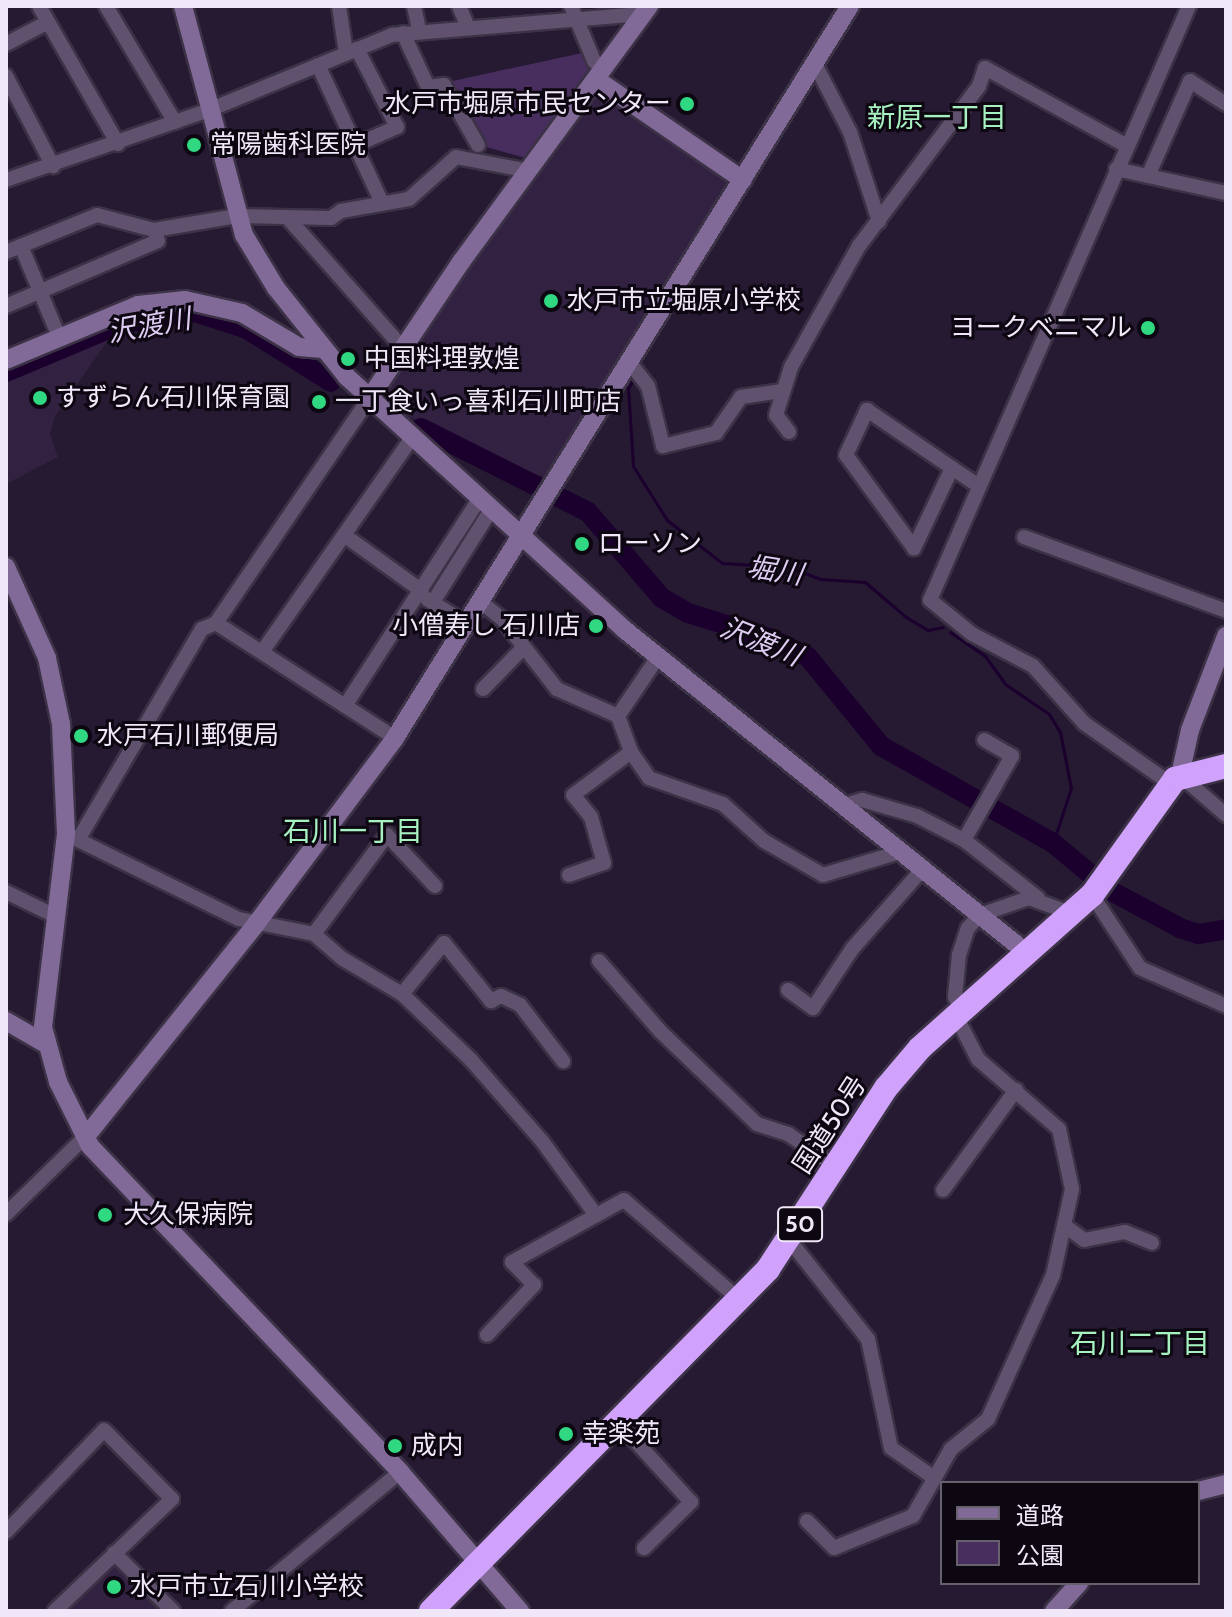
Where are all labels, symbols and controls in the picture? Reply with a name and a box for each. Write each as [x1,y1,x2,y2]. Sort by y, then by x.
place label: 水戸市堀原市民センター [385,88,671,120]
marker: 水戸市堀原市民センター [678,95,696,113]
district label: 新原一丁目 [867,100,1007,134]
place label: 常陽歯科医院 [210,129,366,161]
marker: 常陽歯科医院 [185,136,203,154]
place label: 水戸市立堀原小学校 [567,285,801,317]
marker: 水戸市立堀原小学校 [542,292,560,310]
water label: 沢渡川 [105,301,193,349]
place label: ヨークベニマル [950,312,1132,344]
marker: ヨークベニマル [1139,319,1157,337]
place label: 中国料理敦煌 [364,343,520,375]
marker: 中国料理敦煌 [339,350,357,368]
place label: すずらん石川保育園 [56,382,290,414]
place label: 一丁食いっ喜利石川町店 [335,386,621,418]
marker: すずらん石川保育園 [31,389,49,407]
marker: 一丁食いっ喜利石川町店 [310,393,328,411]
place label: ローソン [598,528,702,560]
marker: ローソン [573,535,591,553]
water label: 堀川 [745,549,805,591]
place label: 小僧寿し 石川店 [392,610,580,642]
water label: 沢渡川 [716,610,806,672]
marker: 小僧寿し 石川店 [587,617,605,635]
place label: 水戸石川郵便局 [97,720,279,752]
marker: 水戸石川郵便局 [72,727,90,745]
district label: 石川一丁目 [283,814,423,848]
street label: 国道50号 [787,1070,873,1180]
place label: 大久保病院 [123,1199,253,1231]
marker: 大久保病院 [94,1204,116,1226]
road number: 50 [776,1204,824,1244]
district label: 石川二丁目 [1070,1326,1210,1360]
place label: 幸楽苑 [582,1418,660,1450]
marker: 幸楽苑 [557,1425,575,1443]
place label: 成内 [411,1430,463,1462]
marker: 成内 [386,1437,404,1455]
legend [940,1481,1200,1585]
text: 道路 [1016,1501,1064,1530]
text: 公園 [1016,1541,1064,1570]
place label: 水戸市立石川小学校 [130,1571,364,1603]
marker: 水戸市立石川小学校 [105,1578,123,1596]

